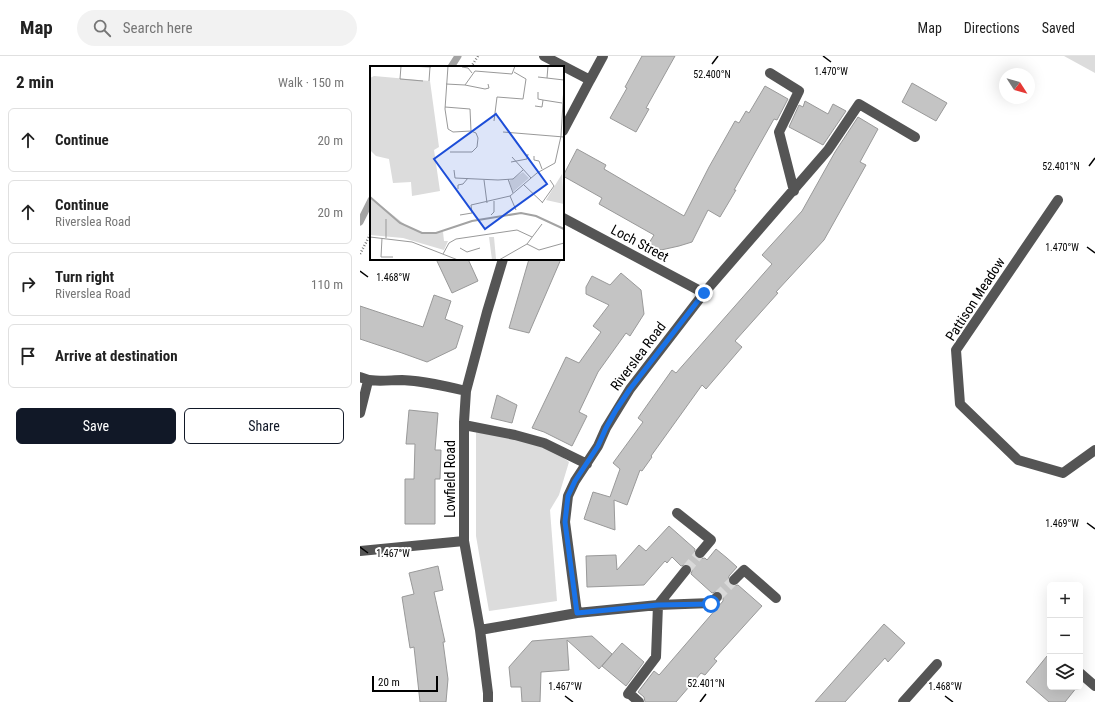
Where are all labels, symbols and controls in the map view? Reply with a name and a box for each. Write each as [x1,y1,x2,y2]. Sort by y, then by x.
search box [77,10,357,46]
text: Map [20,16,53,39]
icon: search [91,17,113,39]
text: Search here [123,19,193,37]
text: Map [918,20,942,36]
text: Directions [964,20,1020,36]
text: Saved [1042,20,1075,36]
inset map [370,66,564,260]
text: 1.470°W [814,66,848,77]
north arrow [999,68,1035,104]
text: 52.400°N [693,69,731,80]
text: 2 min [16,72,54,92]
text: Walk · 150 m [278,75,344,90]
icon: ahead [17,129,39,151]
text: Continue [55,131,109,149]
text: 20 m [317,133,343,148]
text: 52.401°N [1042,161,1080,172]
text: Continue [55,196,109,214]
icon: ahead [17,201,39,223]
text: 20 m [317,205,343,220]
text: Riverslea Road [55,214,131,229]
street label: Loch Street [608,221,672,265]
text: 1.470°W [1045,242,1079,253]
street label: Pattison Meadow [942,254,1008,344]
text: Turn right [55,268,114,286]
text: 1.468°W [376,272,410,283]
icon: right [17,273,39,295]
text: 110 m [311,277,343,292]
route end [695,284,713,302]
text: Riverslea Road [55,286,131,301]
street label: Riverslea Road [607,319,669,393]
icon: arrive [17,345,39,367]
text: Arrive at destination [55,347,178,365]
button: Save [16,408,176,444]
button: Share [184,408,344,444]
street label: Lowfield Road [442,440,458,518]
text: 1.469°W [1045,518,1079,529]
text: 1.467°W [376,548,410,559]
map controls [1047,582,1083,690]
button: + [1047,582,1083,618]
route start [702,595,720,613]
button: − [1047,618,1083,654]
button: layers [1047,654,1083,690]
scale bar [372,674,438,693]
text: 20 m [378,676,400,689]
text: 52.401°N [687,678,725,689]
text: 1.467°W [548,681,582,692]
text: 1.468°W [928,681,962,692]

